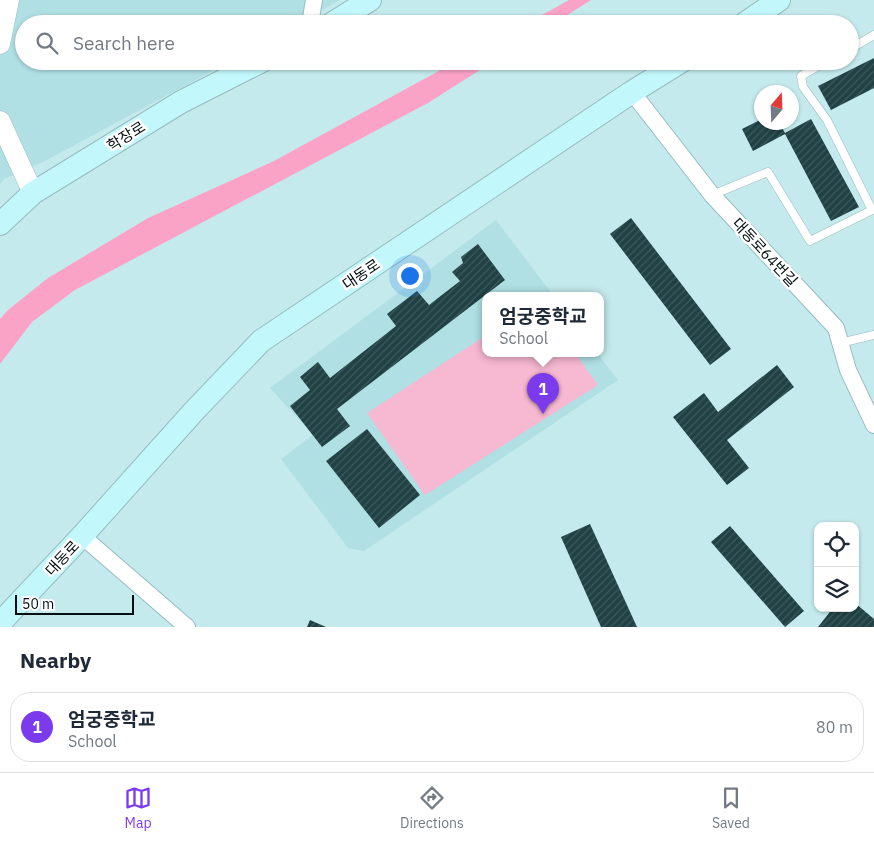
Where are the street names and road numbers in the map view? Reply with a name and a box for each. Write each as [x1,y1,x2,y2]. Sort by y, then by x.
street label: 학장로 [103,117,149,155]
street label: 대동로64번길 [728,214,802,290]
street label: 대동로 [339,255,383,293]
street label: 대동로 [41,536,83,580]

